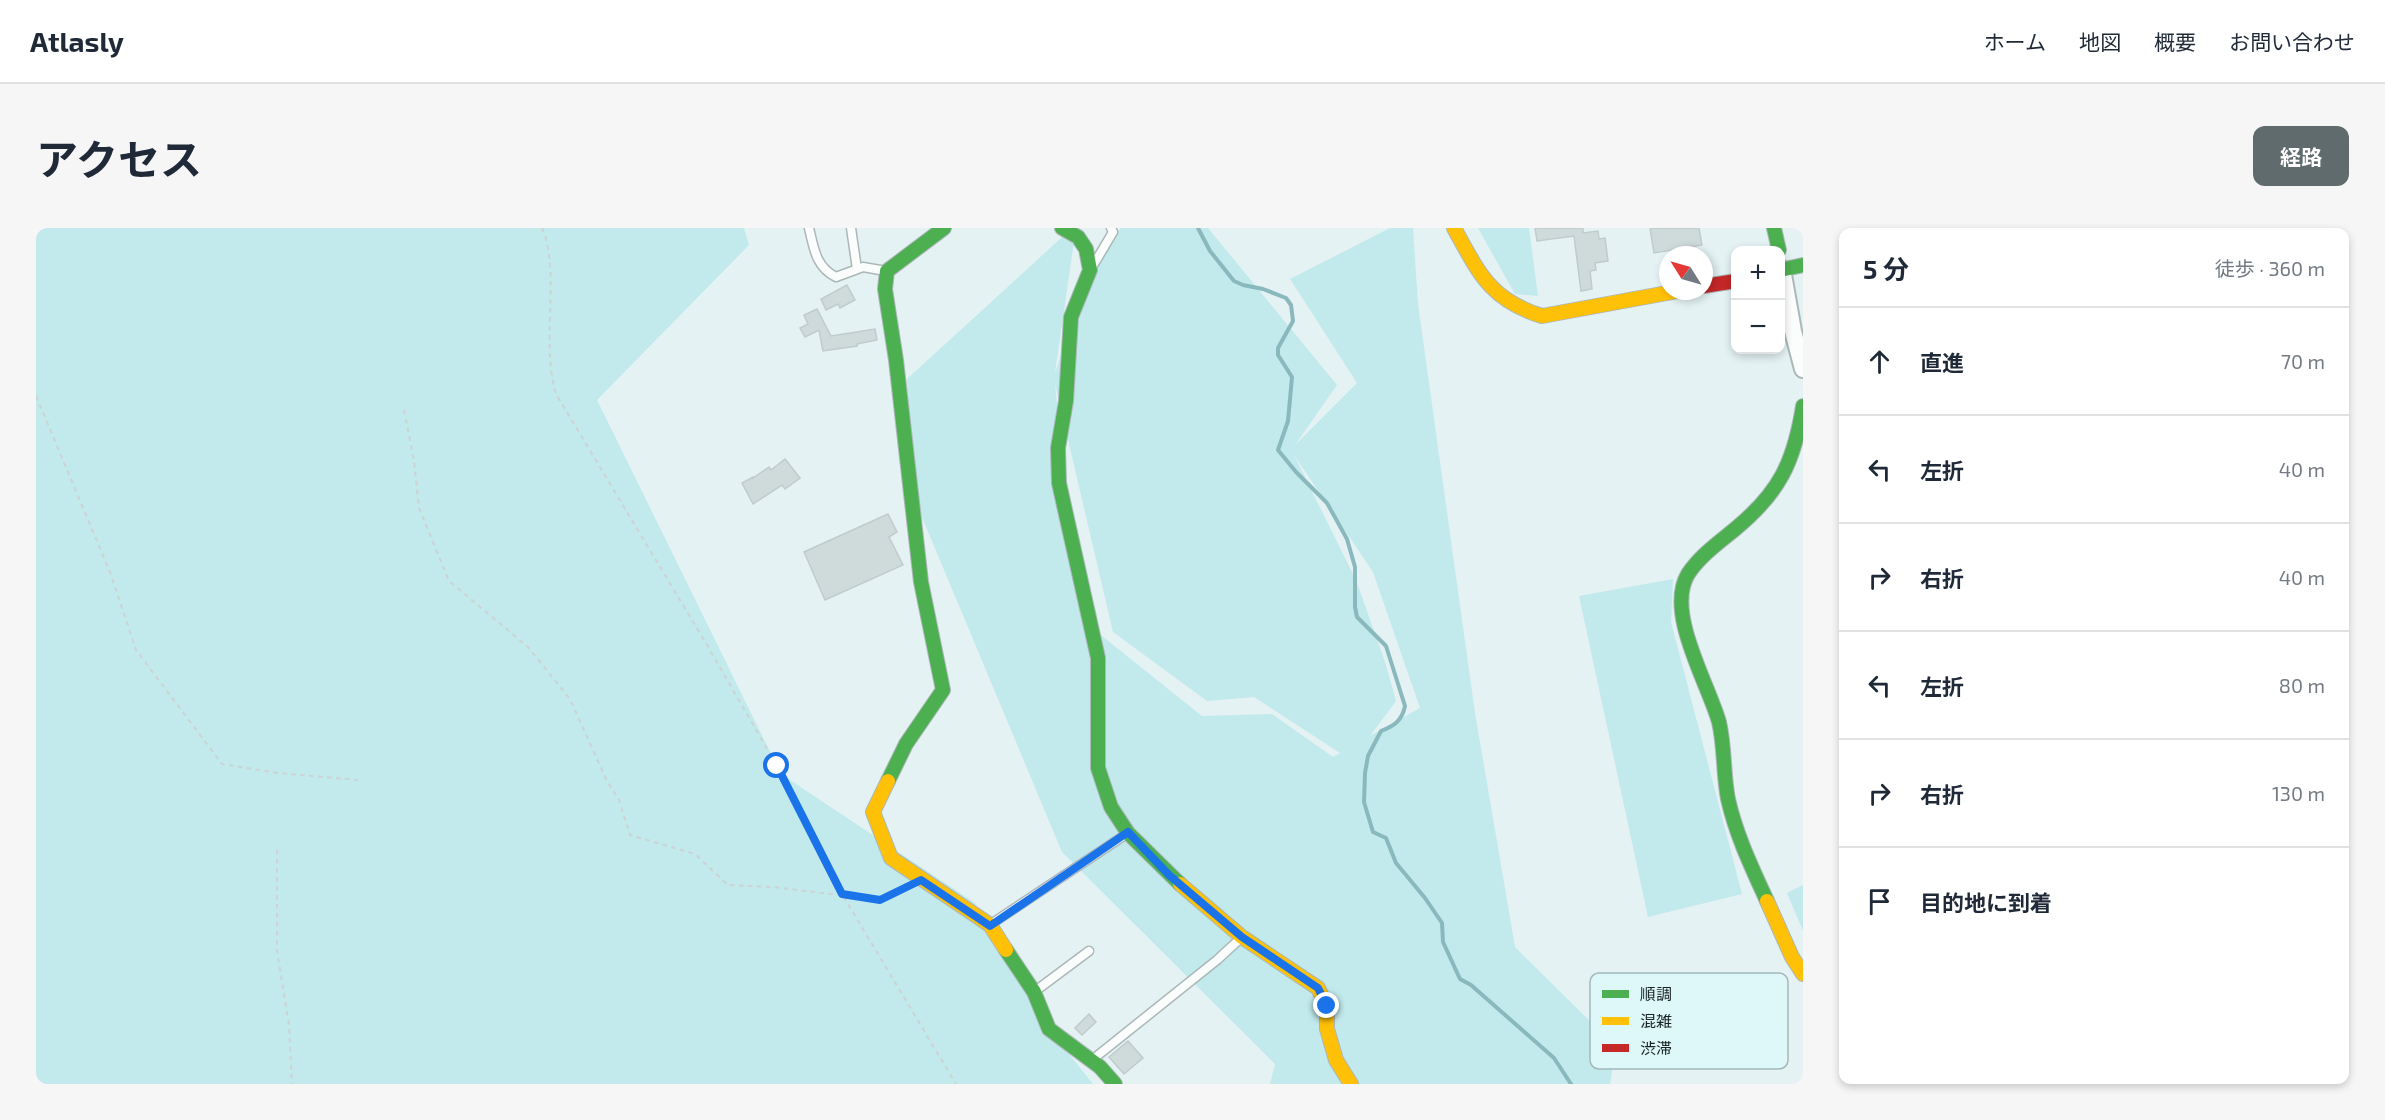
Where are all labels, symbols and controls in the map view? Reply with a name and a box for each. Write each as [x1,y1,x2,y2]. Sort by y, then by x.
text: Atlasly [30,24,124,58]
text: ホーム [1984,29,2046,54]
text: 地図 [2079,29,2121,54]
text: 概要 [2154,29,2196,54]
text: お問い合わせ [2229,29,2355,54]
button: 経路 [2253,126,2349,186]
text: アクセス [36,133,202,183]
north arrow [1659,246,1713,300]
map controls [1731,246,1785,354]
button: + [1731,246,1785,300]
text: 5 分 [1863,253,1909,284]
text: 徒歩 · 360 m [2215,256,2325,280]
button: − [1731,300,1785,354]
icon: ahead [1863,345,1896,378]
text: 直進 [1920,349,1964,375]
text: 70 m [2281,349,2325,373]
icon: left [1863,453,1896,486]
text: 左折 [1920,457,1964,483]
text: 40 m [2279,457,2325,481]
icon: right [1863,561,1896,594]
text: 右折 [1920,565,1964,591]
text: 40 m [2279,565,2325,589]
icon: left [1863,669,1896,702]
text: 左折 [1920,673,1964,699]
text: 80 m [2279,673,2325,697]
route start [763,752,789,778]
icon: right [1863,777,1896,810]
text: 右折 [1920,781,1964,807]
text: 130 m [2272,781,2325,805]
icon: arrive [1863,885,1896,918]
text: 目的地に到着 [1920,889,2052,915]
legend [1590,973,1788,1069]
text: 順調 [1640,984,1672,1003]
route end [1313,992,1339,1018]
text: 混雑 [1640,1011,1672,1030]
text: 渋滞 [1640,1038,1672,1057]

